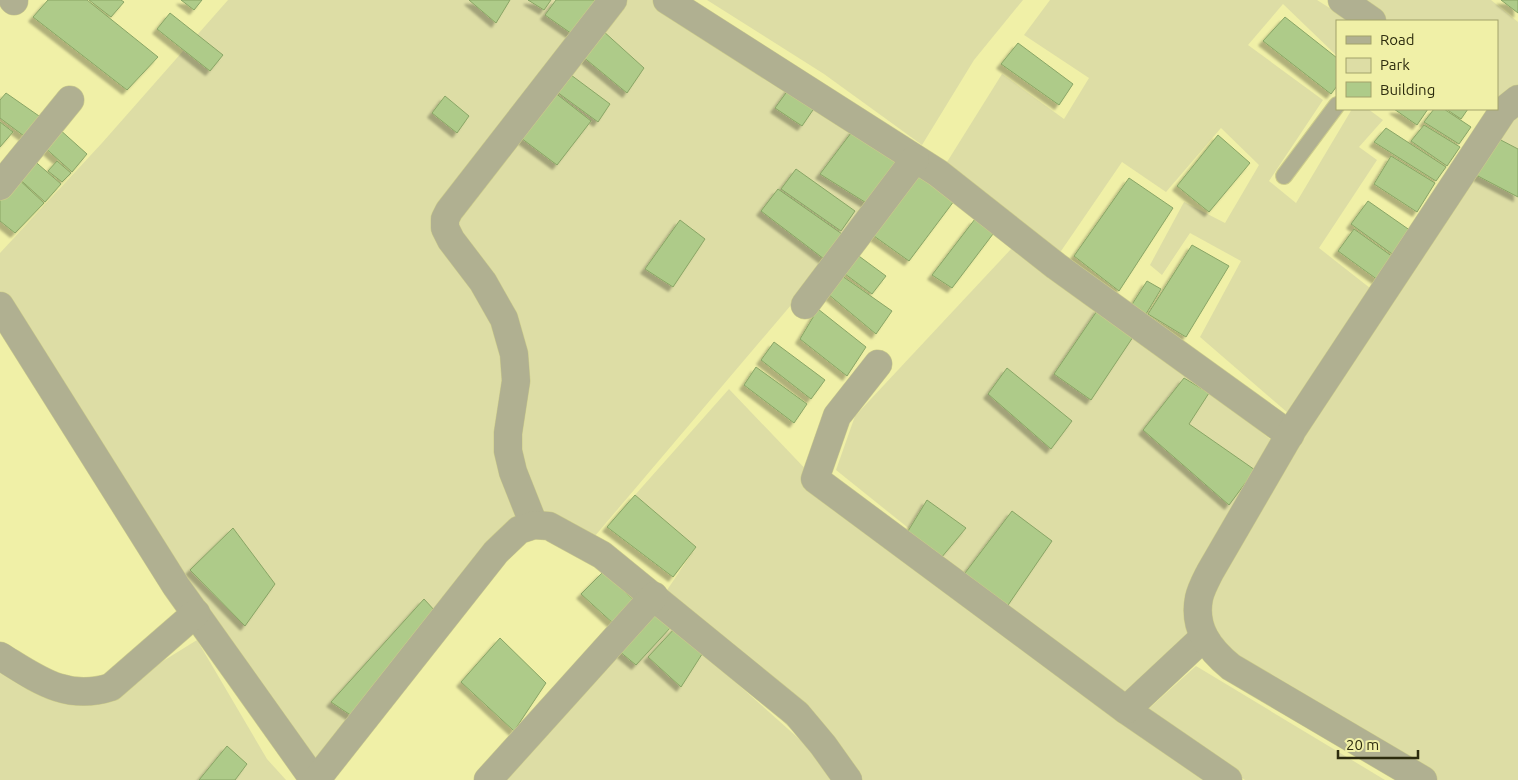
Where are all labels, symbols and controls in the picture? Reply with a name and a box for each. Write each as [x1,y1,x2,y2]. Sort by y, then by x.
legend [1336,20,1498,110]
text: Road [1380,31,1415,48]
text: Park [1380,56,1410,73]
text: Building [1380,81,1435,98]
scale bar [1338,728,1418,760]
text: 20 m [1346,736,1379,753]

